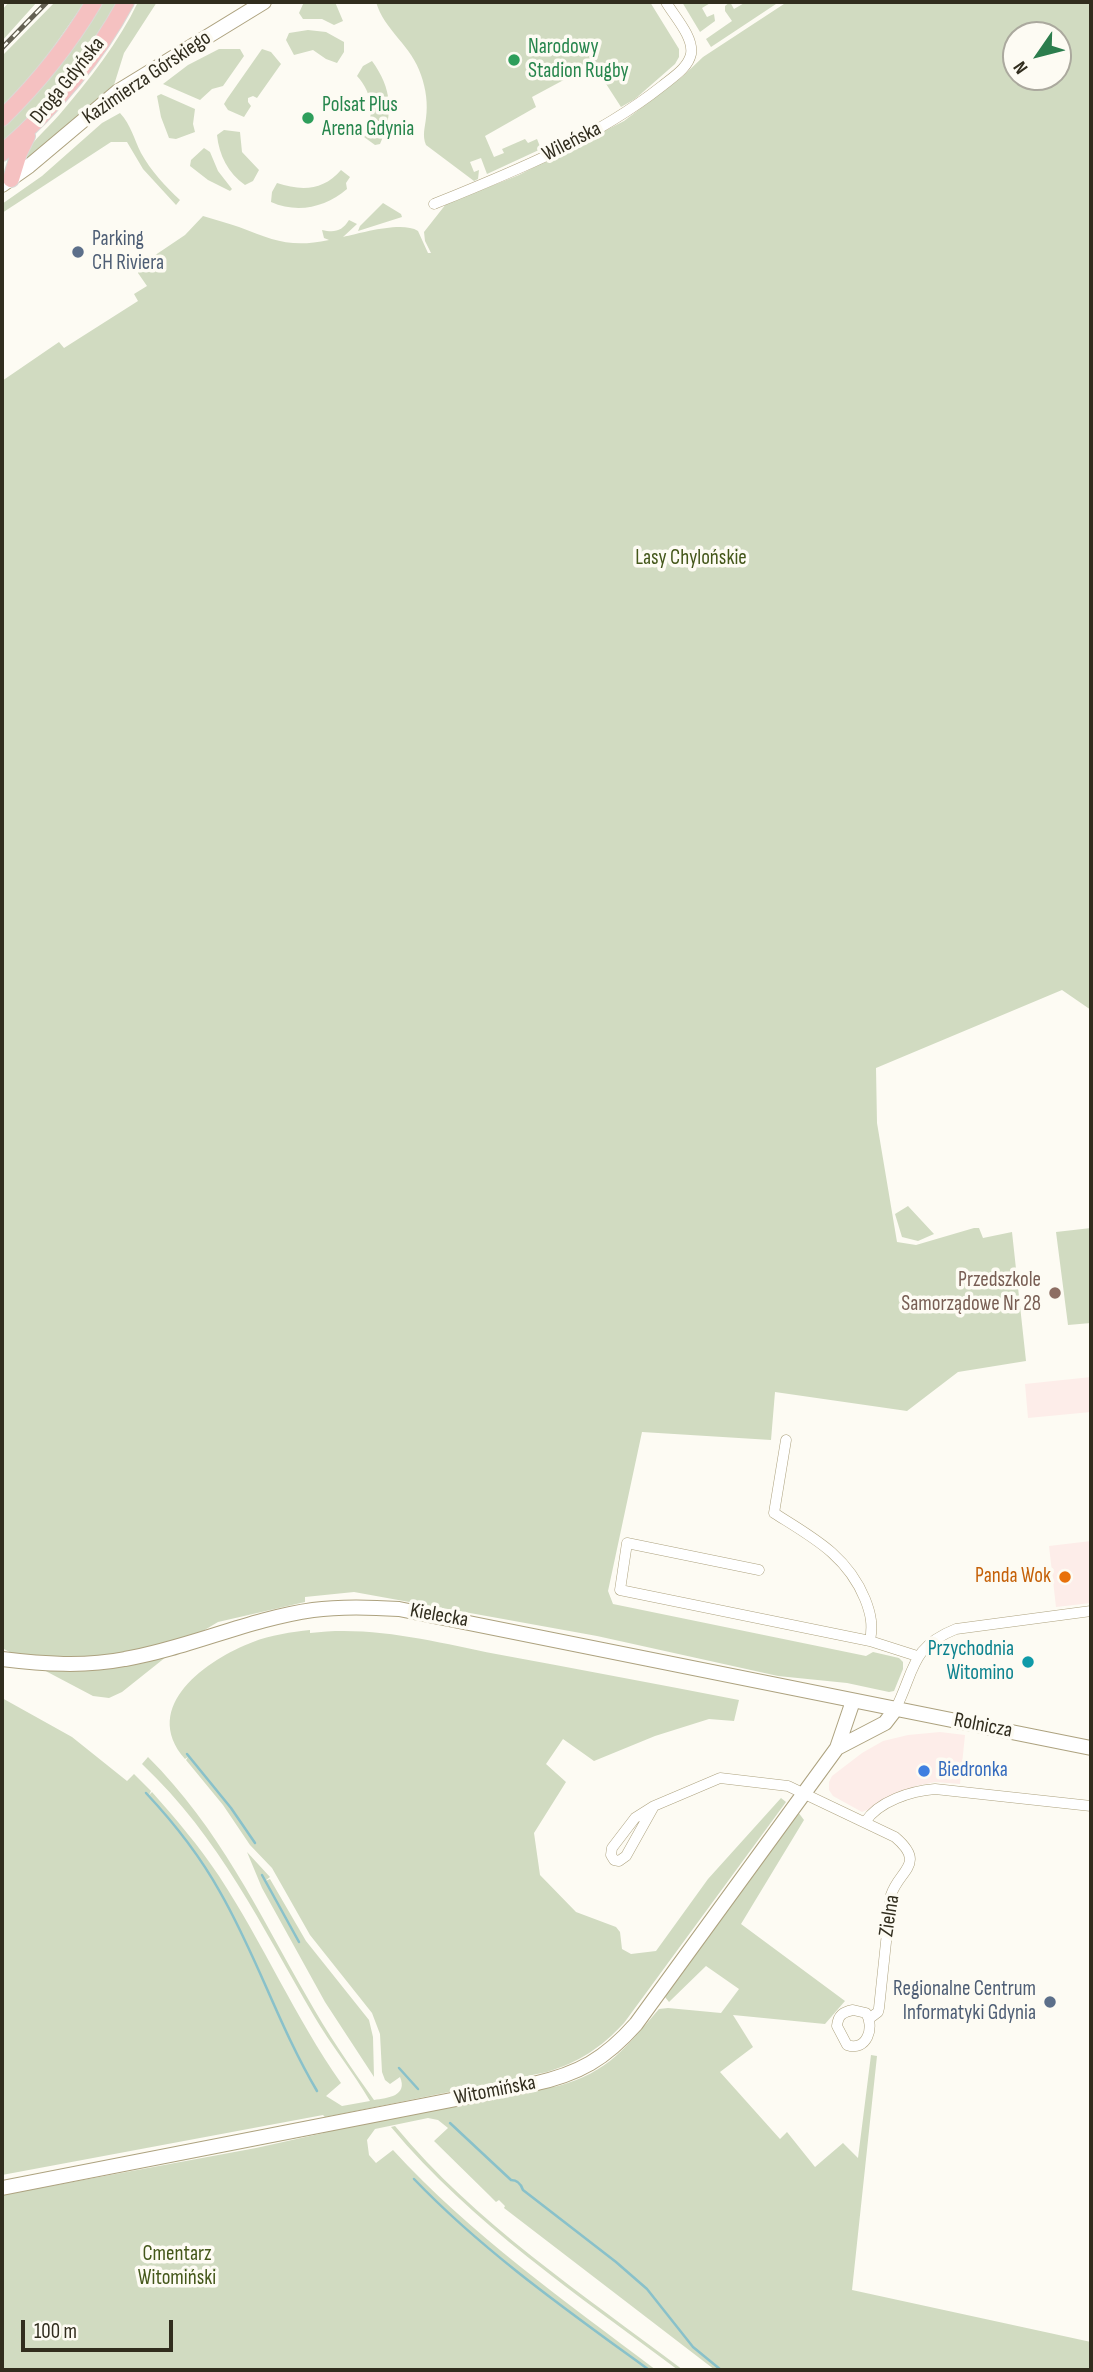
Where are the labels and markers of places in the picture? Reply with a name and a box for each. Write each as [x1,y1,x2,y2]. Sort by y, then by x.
place label: Narodowy Stadion Rugby [528,35,629,85]
marker: Narodowy Stadion Rugby [506,52,522,68]
place label: Polsat Plus Arena Gdynia [322,93,414,143]
marker: Polsat Plus Arena Gdynia [300,110,316,126]
place label: Parking CH Riviera [92,227,164,277]
marker: Parking CH Riviera [70,244,86,260]
place label: Przedszkole Samorządowe Nr 28 [901,1268,1041,1318]
marker: Przedszkole Samorządowe Nr 28 [1047,1285,1063,1301]
place label: Panda Wok [975,1564,1051,1590]
marker: Panda Wok [1057,1569,1073,1585]
place label: Przychodnia Witomino [928,1637,1014,1687]
marker: Przychodnia Witomino [1020,1654,1036,1670]
place label: Biedronka [938,1758,1008,1784]
marker: Biedronka [916,1763,932,1779]
place label: Regionalne Centrum Informatyki Gdynia [893,1977,1036,2027]
marker: Regionalne Centrum Informatyki Gdynia [1042,1994,1058,2010]

